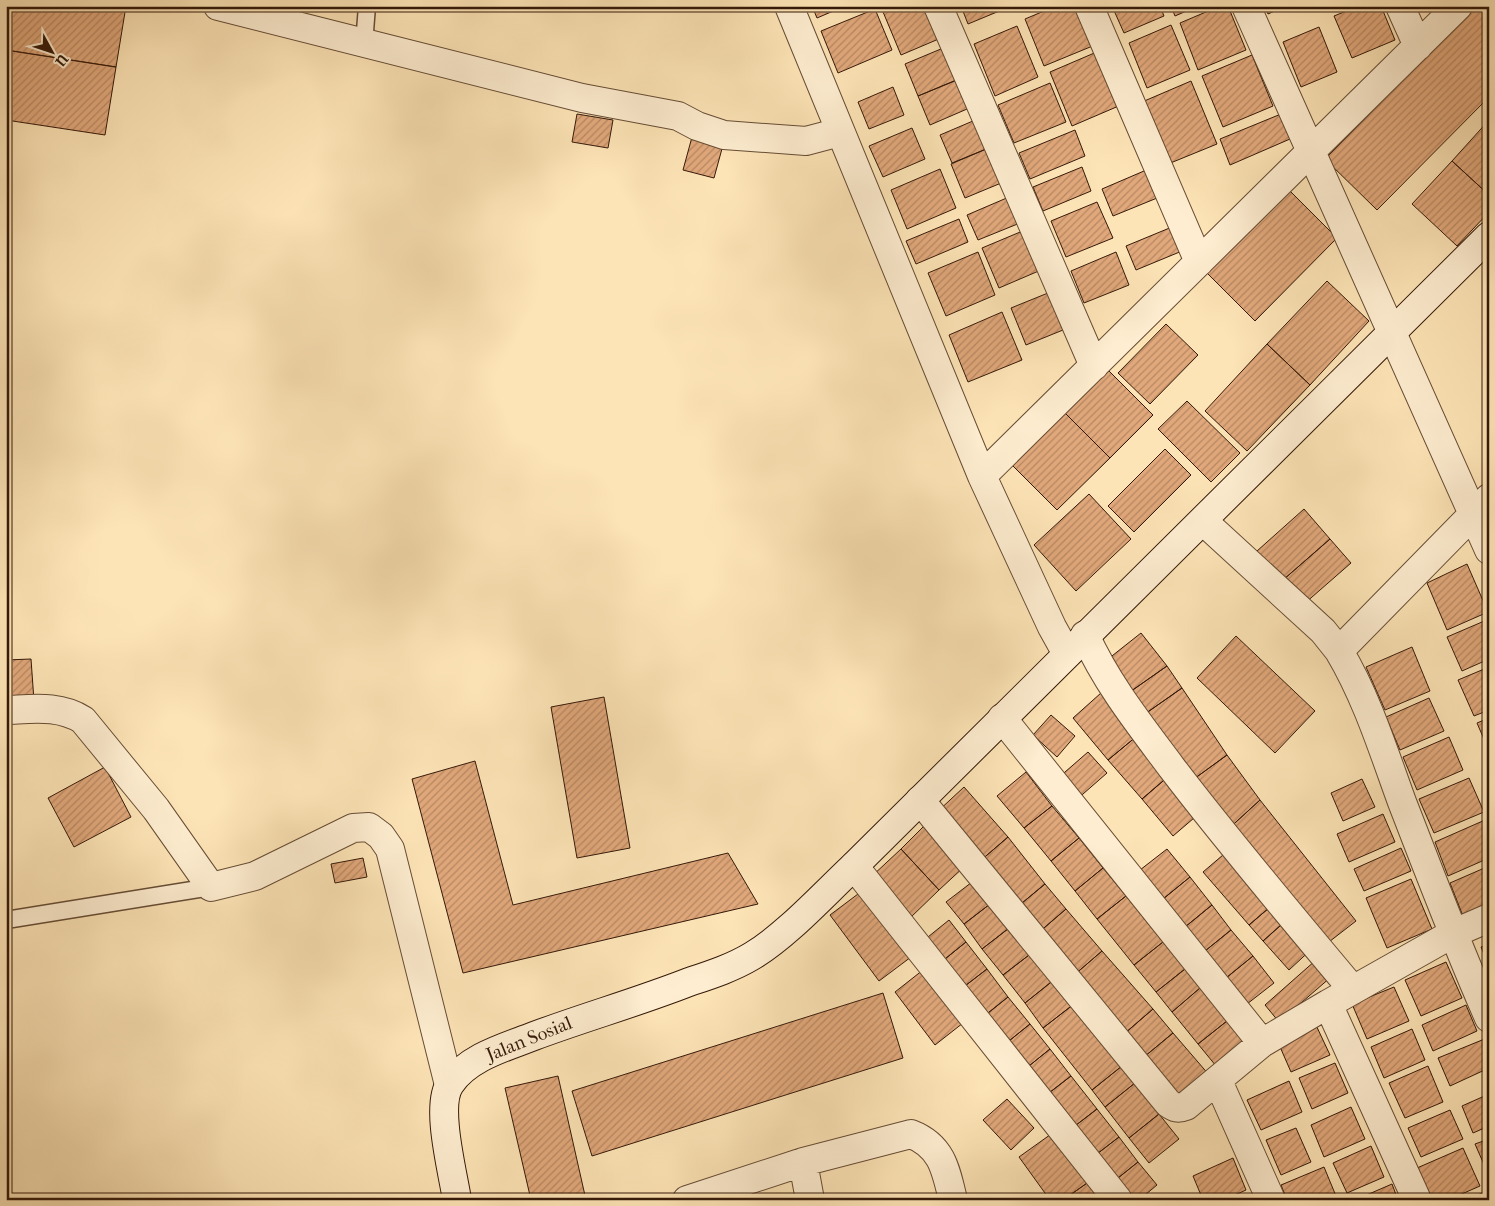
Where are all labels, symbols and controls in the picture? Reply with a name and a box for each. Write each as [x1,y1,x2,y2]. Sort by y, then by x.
north arrow [28,28,78,78]
text: U [51,50,72,70]
street label: Jalan Sosial [481,1012,575,1067]

